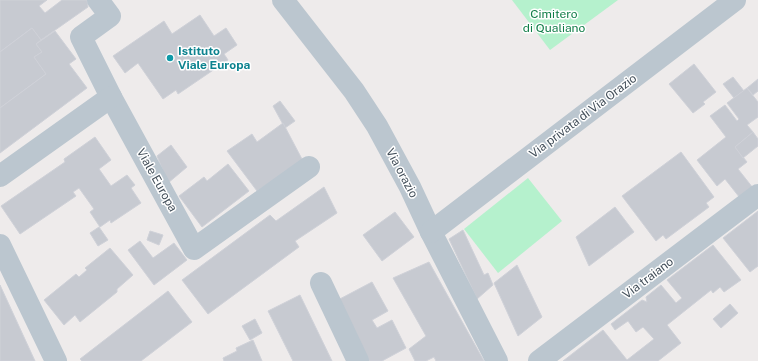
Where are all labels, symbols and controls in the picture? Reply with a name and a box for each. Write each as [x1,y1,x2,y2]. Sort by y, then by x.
park label: Cimitero di Qualiano [523,7,586,35]
place label: Istituto Viale Europa [178,44,250,72]
marker: Istituto Viale Europa [165,53,175,63]
street label: Via privata di Via Orazio [527,71,639,161]
street label: Viale Europa [134,146,180,214]
street label: Via orazio [383,146,421,200]
street label: Via traiano [620,254,676,302]

